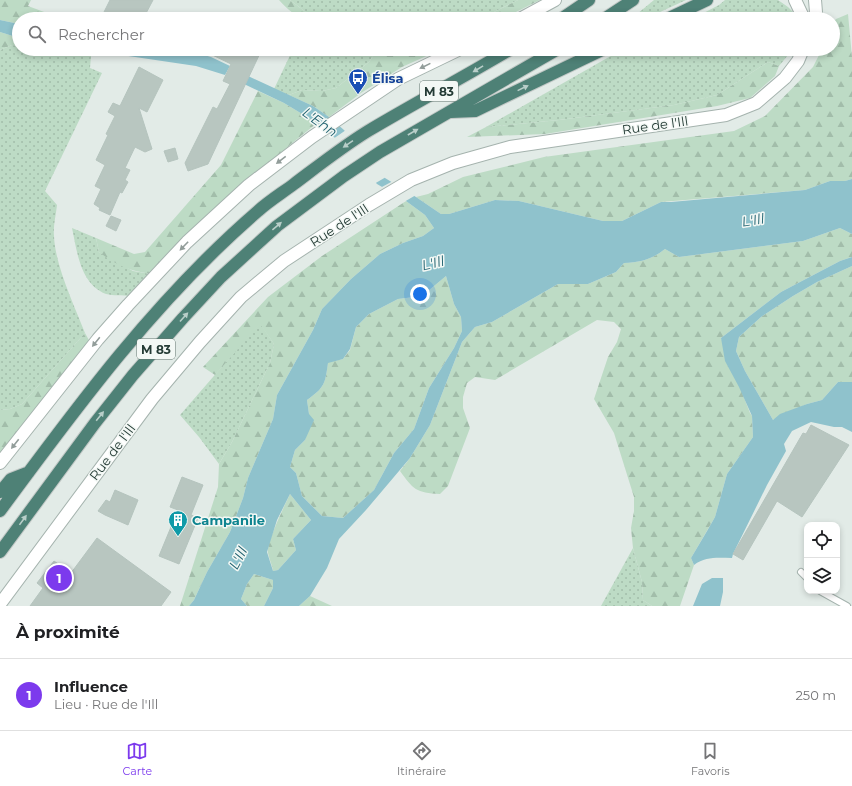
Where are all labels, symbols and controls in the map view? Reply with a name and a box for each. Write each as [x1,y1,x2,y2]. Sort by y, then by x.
search box [12,12,840,56]
icon: search [26,23,48,45]
text: Rechercher [58,25,145,44]
one-way arrow [419,63,430,69]
one-way arrow [472,65,484,72]
bus stop icon: Élisa [347,67,369,95]
place label: Élisa [372,70,403,86]
road number: M 83 [420,81,458,101]
one-way arrow [517,85,529,91]
water label: L'Ehn [299,103,341,141]
street label: Rue de l'Ill [621,112,689,138]
one-way arrow [407,129,419,136]
one-way arrow [343,140,354,148]
one-way arrow [276,156,287,165]
street label: Rue de l'Ill [307,200,371,250]
water label: L'Ill [740,209,766,231]
one-way arrow [272,222,283,231]
one-way arrow [179,241,188,251]
water label: L'Ill [420,252,446,274]
your location [410,284,430,304]
one-way arrow [179,312,188,321]
one-way arrow [91,336,100,347]
road number: M 83 [137,339,175,359]
one-way arrow [96,411,105,422]
street label: Rue de l'Ill [86,421,138,483]
one-way arrow [11,438,19,449]
building icon: Campanile [167,509,189,537]
place label: Campanile [192,512,265,528]
one-way arrow [19,515,27,526]
map controls [804,522,840,594]
button: locate [804,522,840,558]
water label: L'Ill [225,543,251,572]
button: layers [804,558,840,594]
pin: 1 [46,563,72,593]
text: À proximité [16,622,120,642]
text: Influence [54,677,128,696]
text: 1 [26,687,32,703]
text: 250 m [795,687,836,703]
text: Lieu · Rue de l'Ill [54,696,158,712]
tab: Carte [122,740,152,778]
tab: Itinéraire [397,740,446,778]
tab: Favoris [691,740,730,778]

